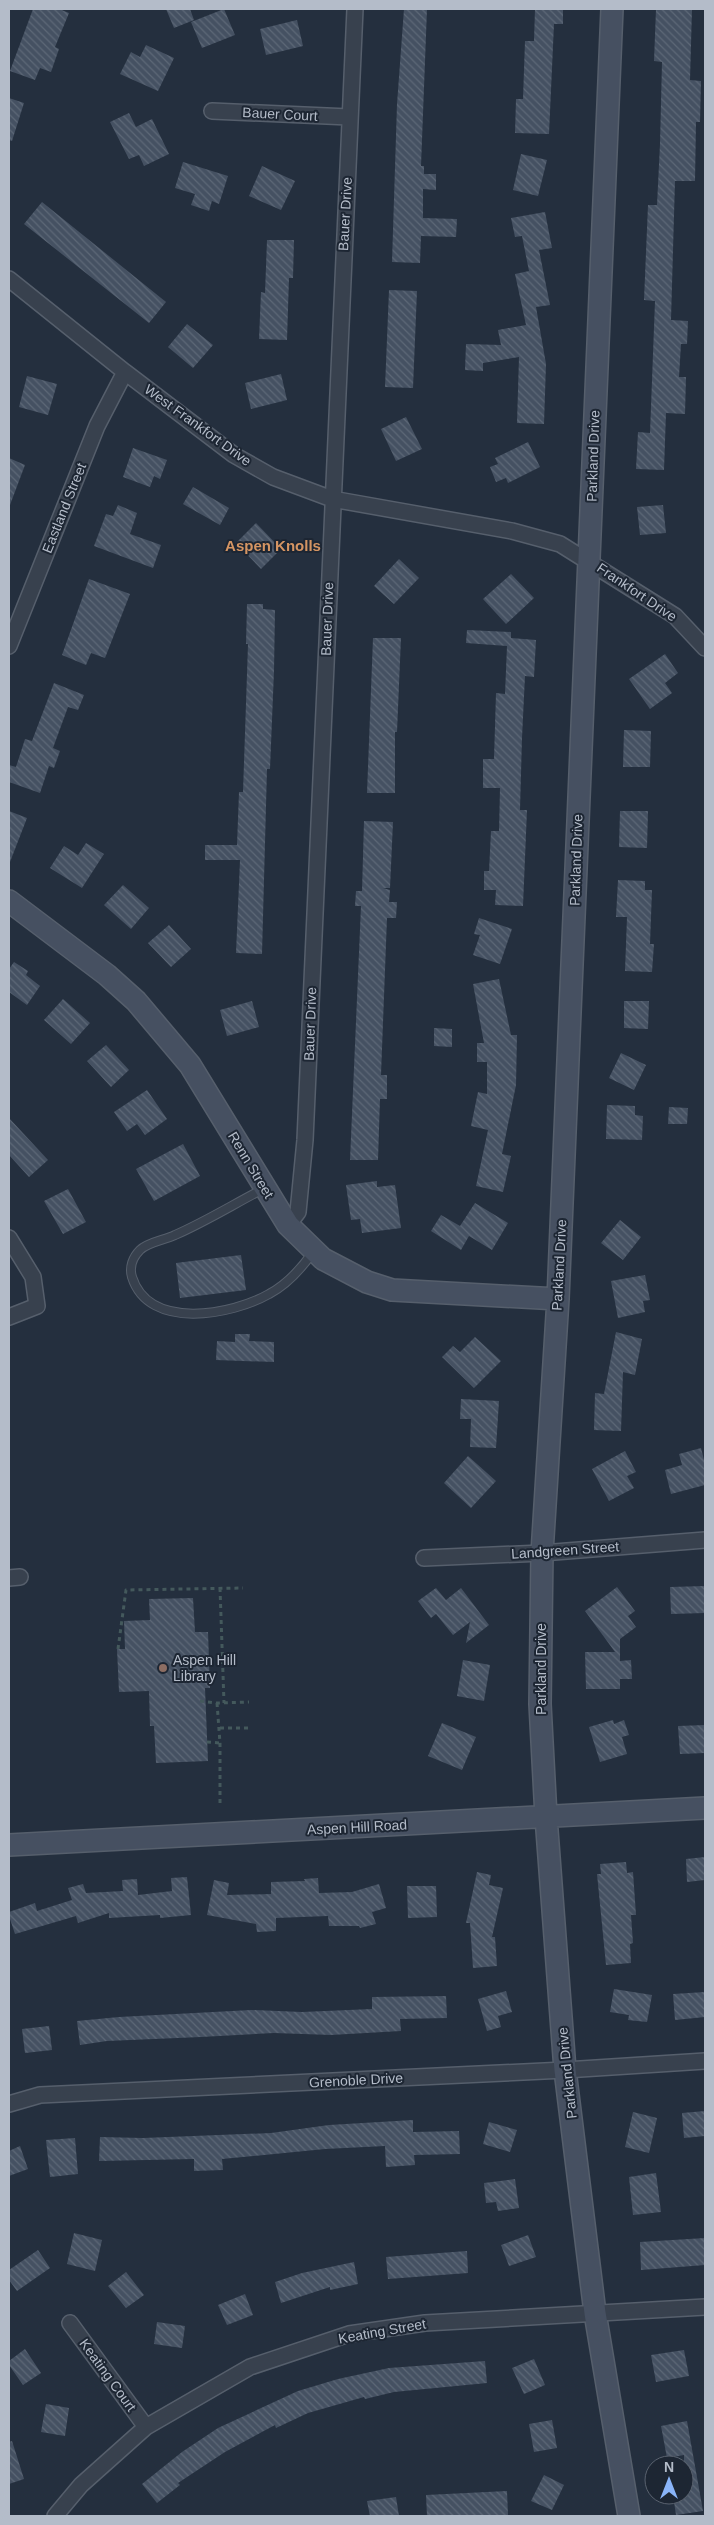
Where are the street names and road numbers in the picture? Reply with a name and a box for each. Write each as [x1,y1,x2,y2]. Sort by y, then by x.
street label: Bauer Court [242,104,318,124]
street label: Bauer Drive [335,176,355,251]
street label: West Frankfort Drive [141,381,255,469]
street label: Parkland Drive [583,410,603,502]
street label: Eastland Street [39,461,89,555]
street label: Frankfort Drive [594,559,680,625]
street label: Bauer Drive [318,582,336,656]
street label: Parkland Drive [566,814,586,906]
street label: Bauer Drive [301,987,319,1061]
street label: Renn Street [225,1129,277,1201]
street label: Parkland Drive [549,1219,569,1311]
street label: Landgreen Street [510,1538,620,1562]
street label: Parkland Drive [533,1623,549,1715]
street label: Aspen Hill Road [306,1816,408,1838]
street label: Parkland Drive [554,2026,580,2119]
street label: Grenoble Drive [309,2070,404,2090]
street label: Keating Street [337,2315,427,2347]
street label: Keating Court [76,2336,140,2414]

